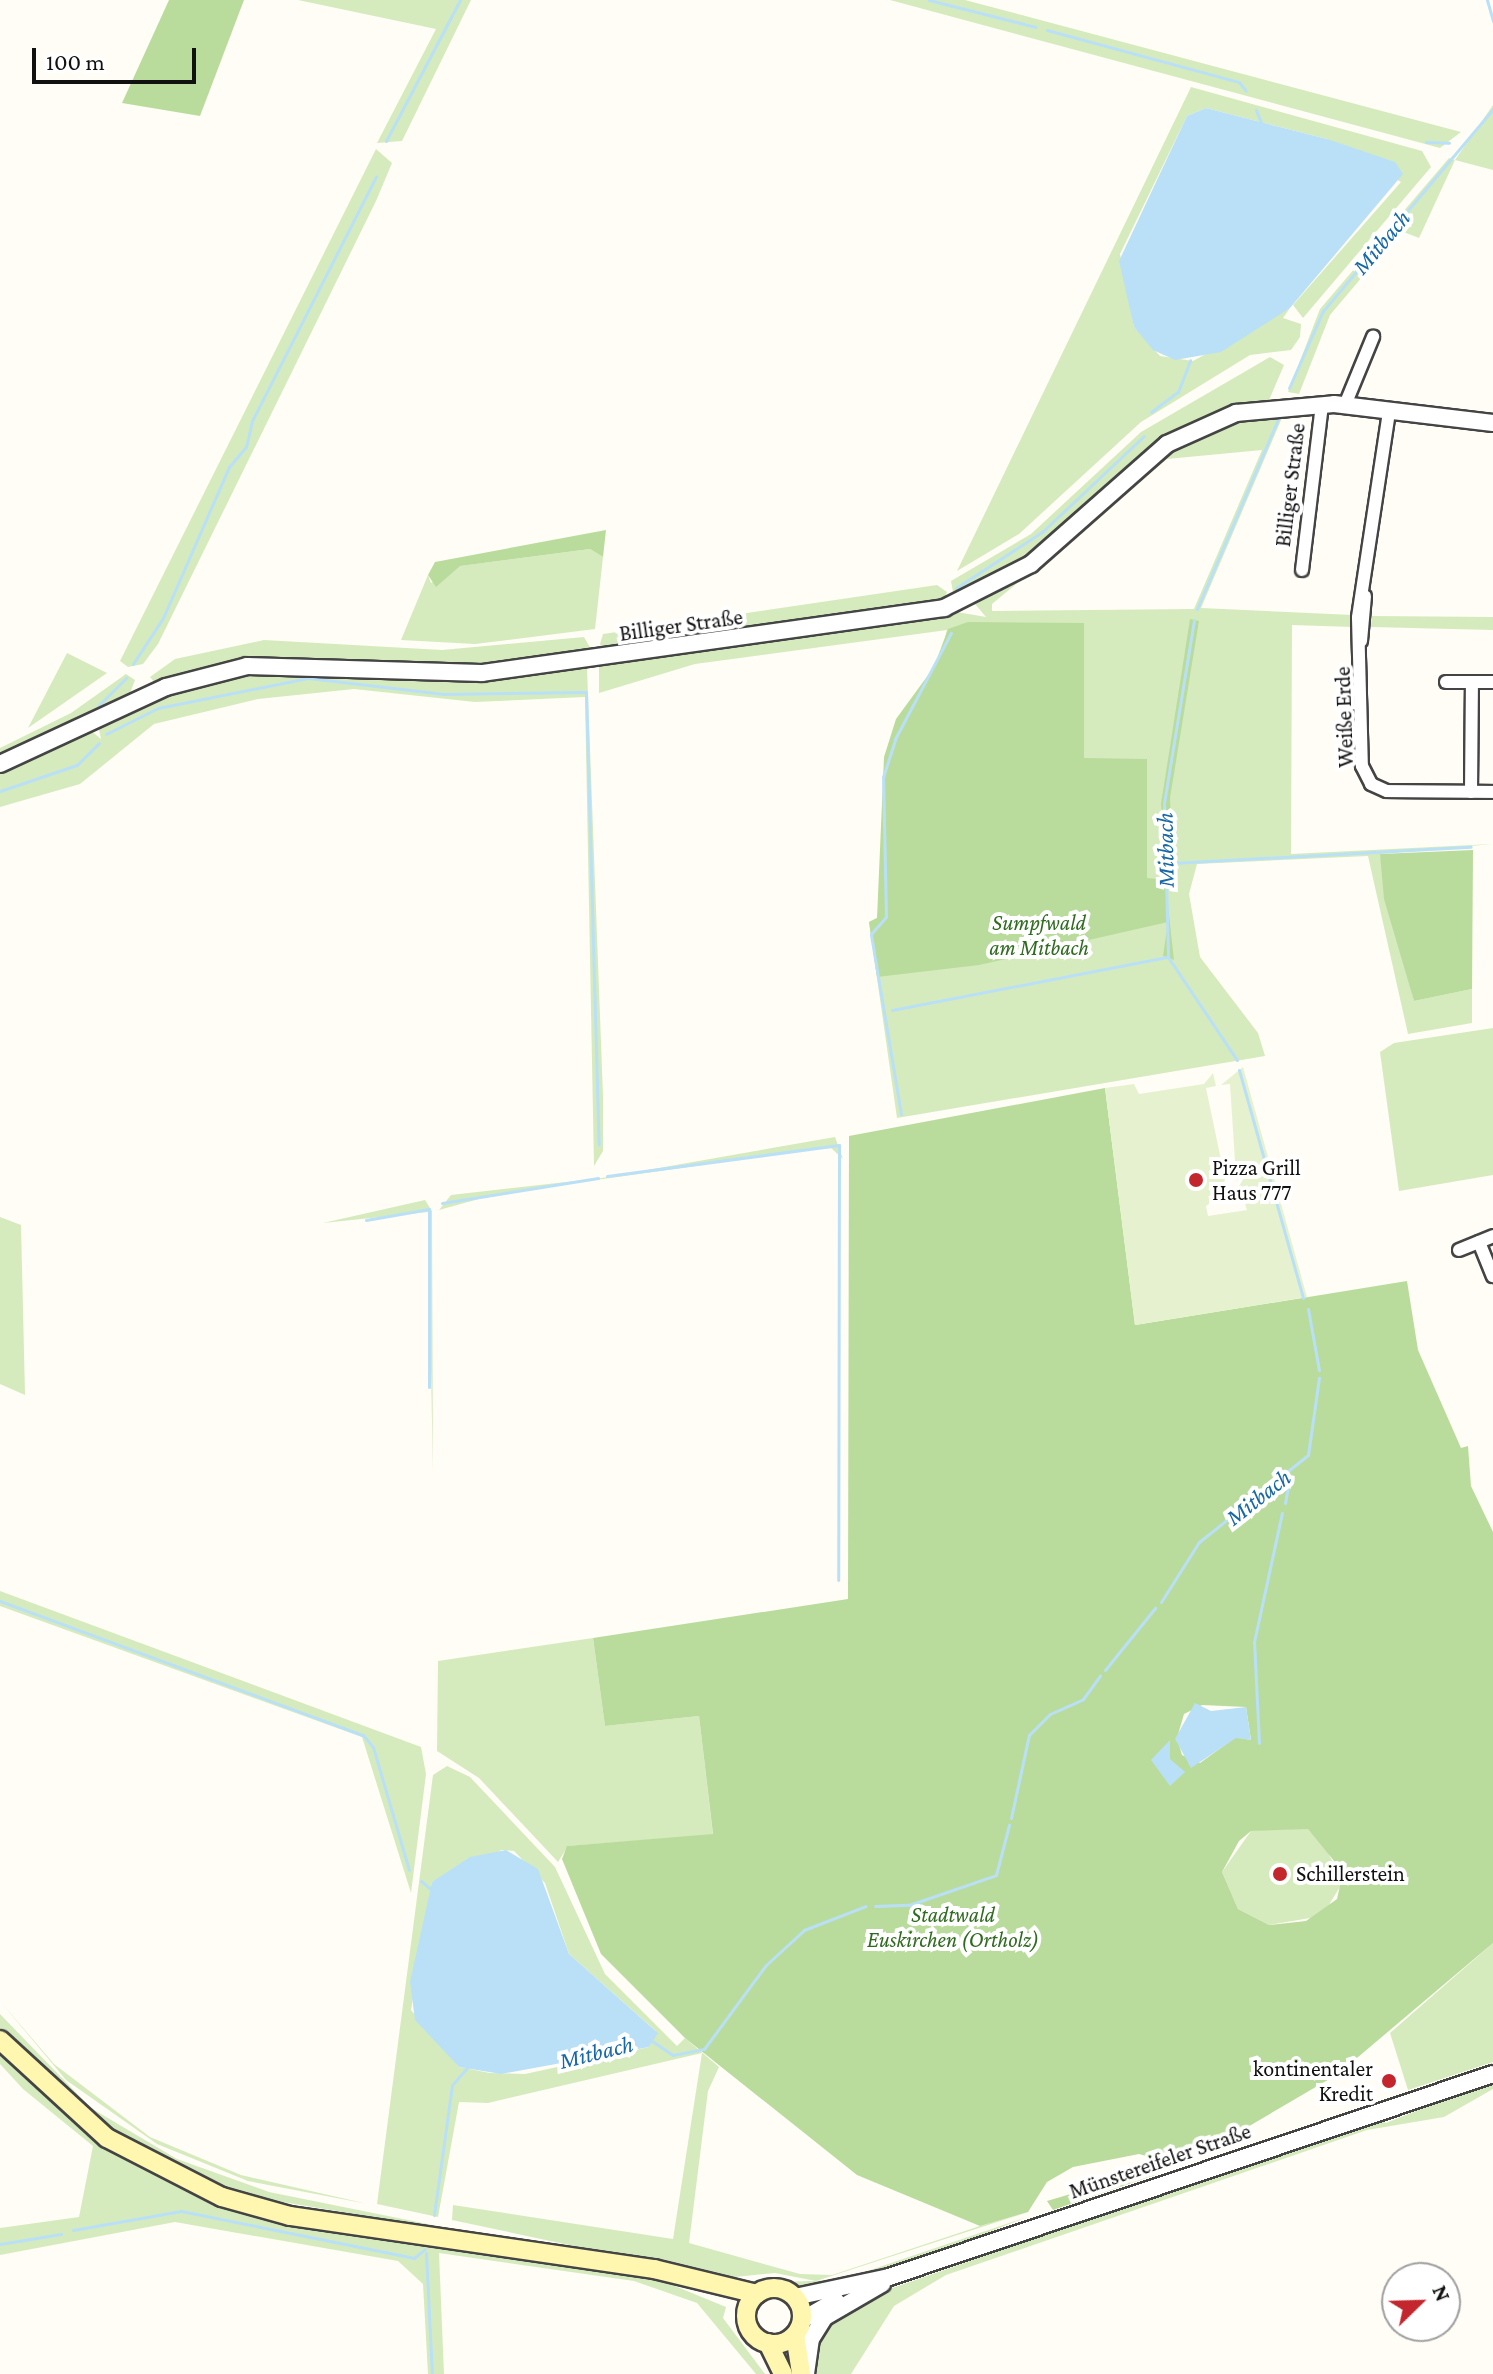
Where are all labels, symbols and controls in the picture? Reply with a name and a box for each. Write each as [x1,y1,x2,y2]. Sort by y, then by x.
scale bar [36,32,200,82]
text: 100 m [46,48,105,75]
water label: Mitbach [1346,204,1416,280]
street label: Billiger Straße [1269,422,1311,548]
street label: Billiger Straße [618,603,744,647]
street label: Weiße Erde [1329,666,1359,768]
water label: Mitbach [1150,812,1180,888]
park label: Sumpfwald am Mitbach [989,909,1089,960]
place label: Pizza Grill Haus 777 [1212,1154,1301,1206]
marker: Pizza Grill Haus 777 [1187,1171,1205,1189]
water label: Mitbach [1219,1462,1297,1532]
place label: Schillerstein [1296,1861,1405,1887]
marker: Schillerstein [1271,1865,1289,1883]
park label: Stadtwald Euskirchen (Ortholz) [867,1901,1039,1952]
water label: Mitbach [556,2029,636,2075]
place label: kontinentaler Kredit [1253,2055,1373,2106]
marker: kontinentaler Kredit [1380,2072,1398,2090]
street label: Münstereifeler Straße [1066,2118,1254,2204]
north arrow [1381,2262,1461,2342]
text: N [1427,2281,1456,2305]

